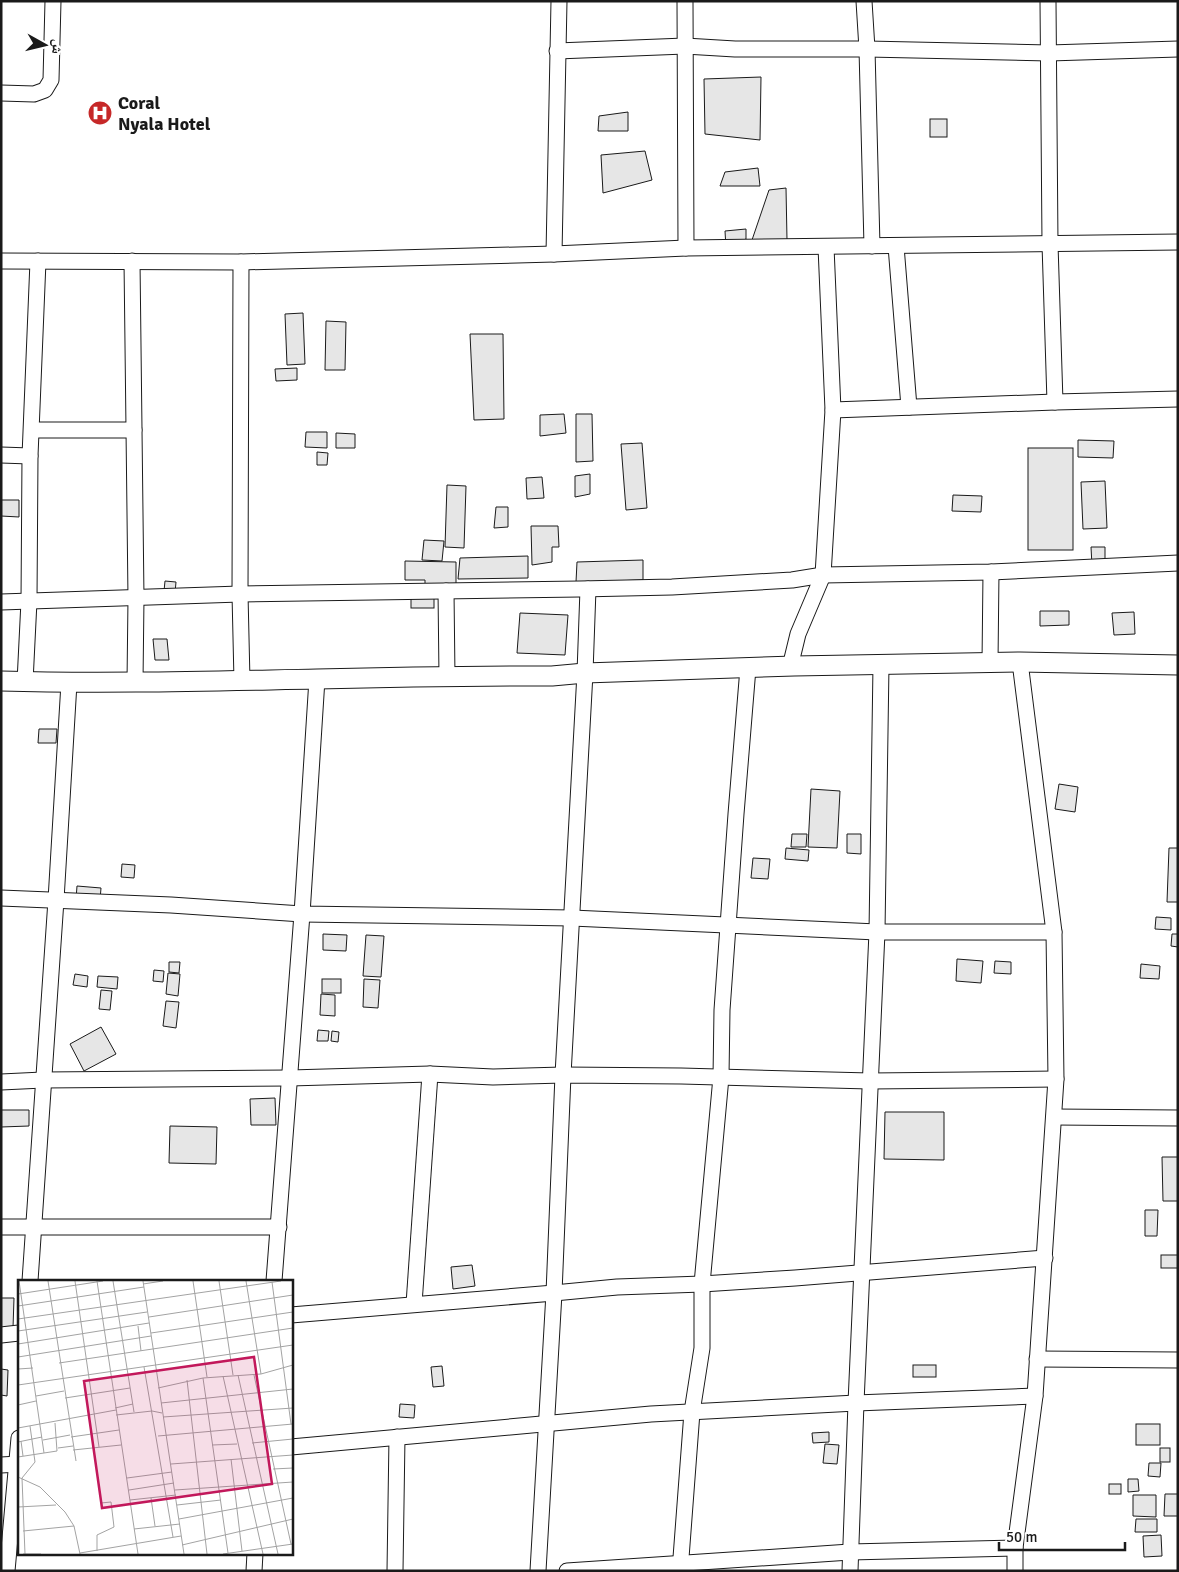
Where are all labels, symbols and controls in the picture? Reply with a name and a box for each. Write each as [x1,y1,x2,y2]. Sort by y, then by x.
north arrow [20,20,70,70]
text: ش [48,38,67,55]
place label: Coral Nyala Hotel [118,92,211,135]
hospital icon: Coral Nyala Hotel [87,100,113,126]
inset map [18,1280,292,1554]
scale bar [999,1520,1125,1552]
text: 50 m [1006,1528,1037,1546]

